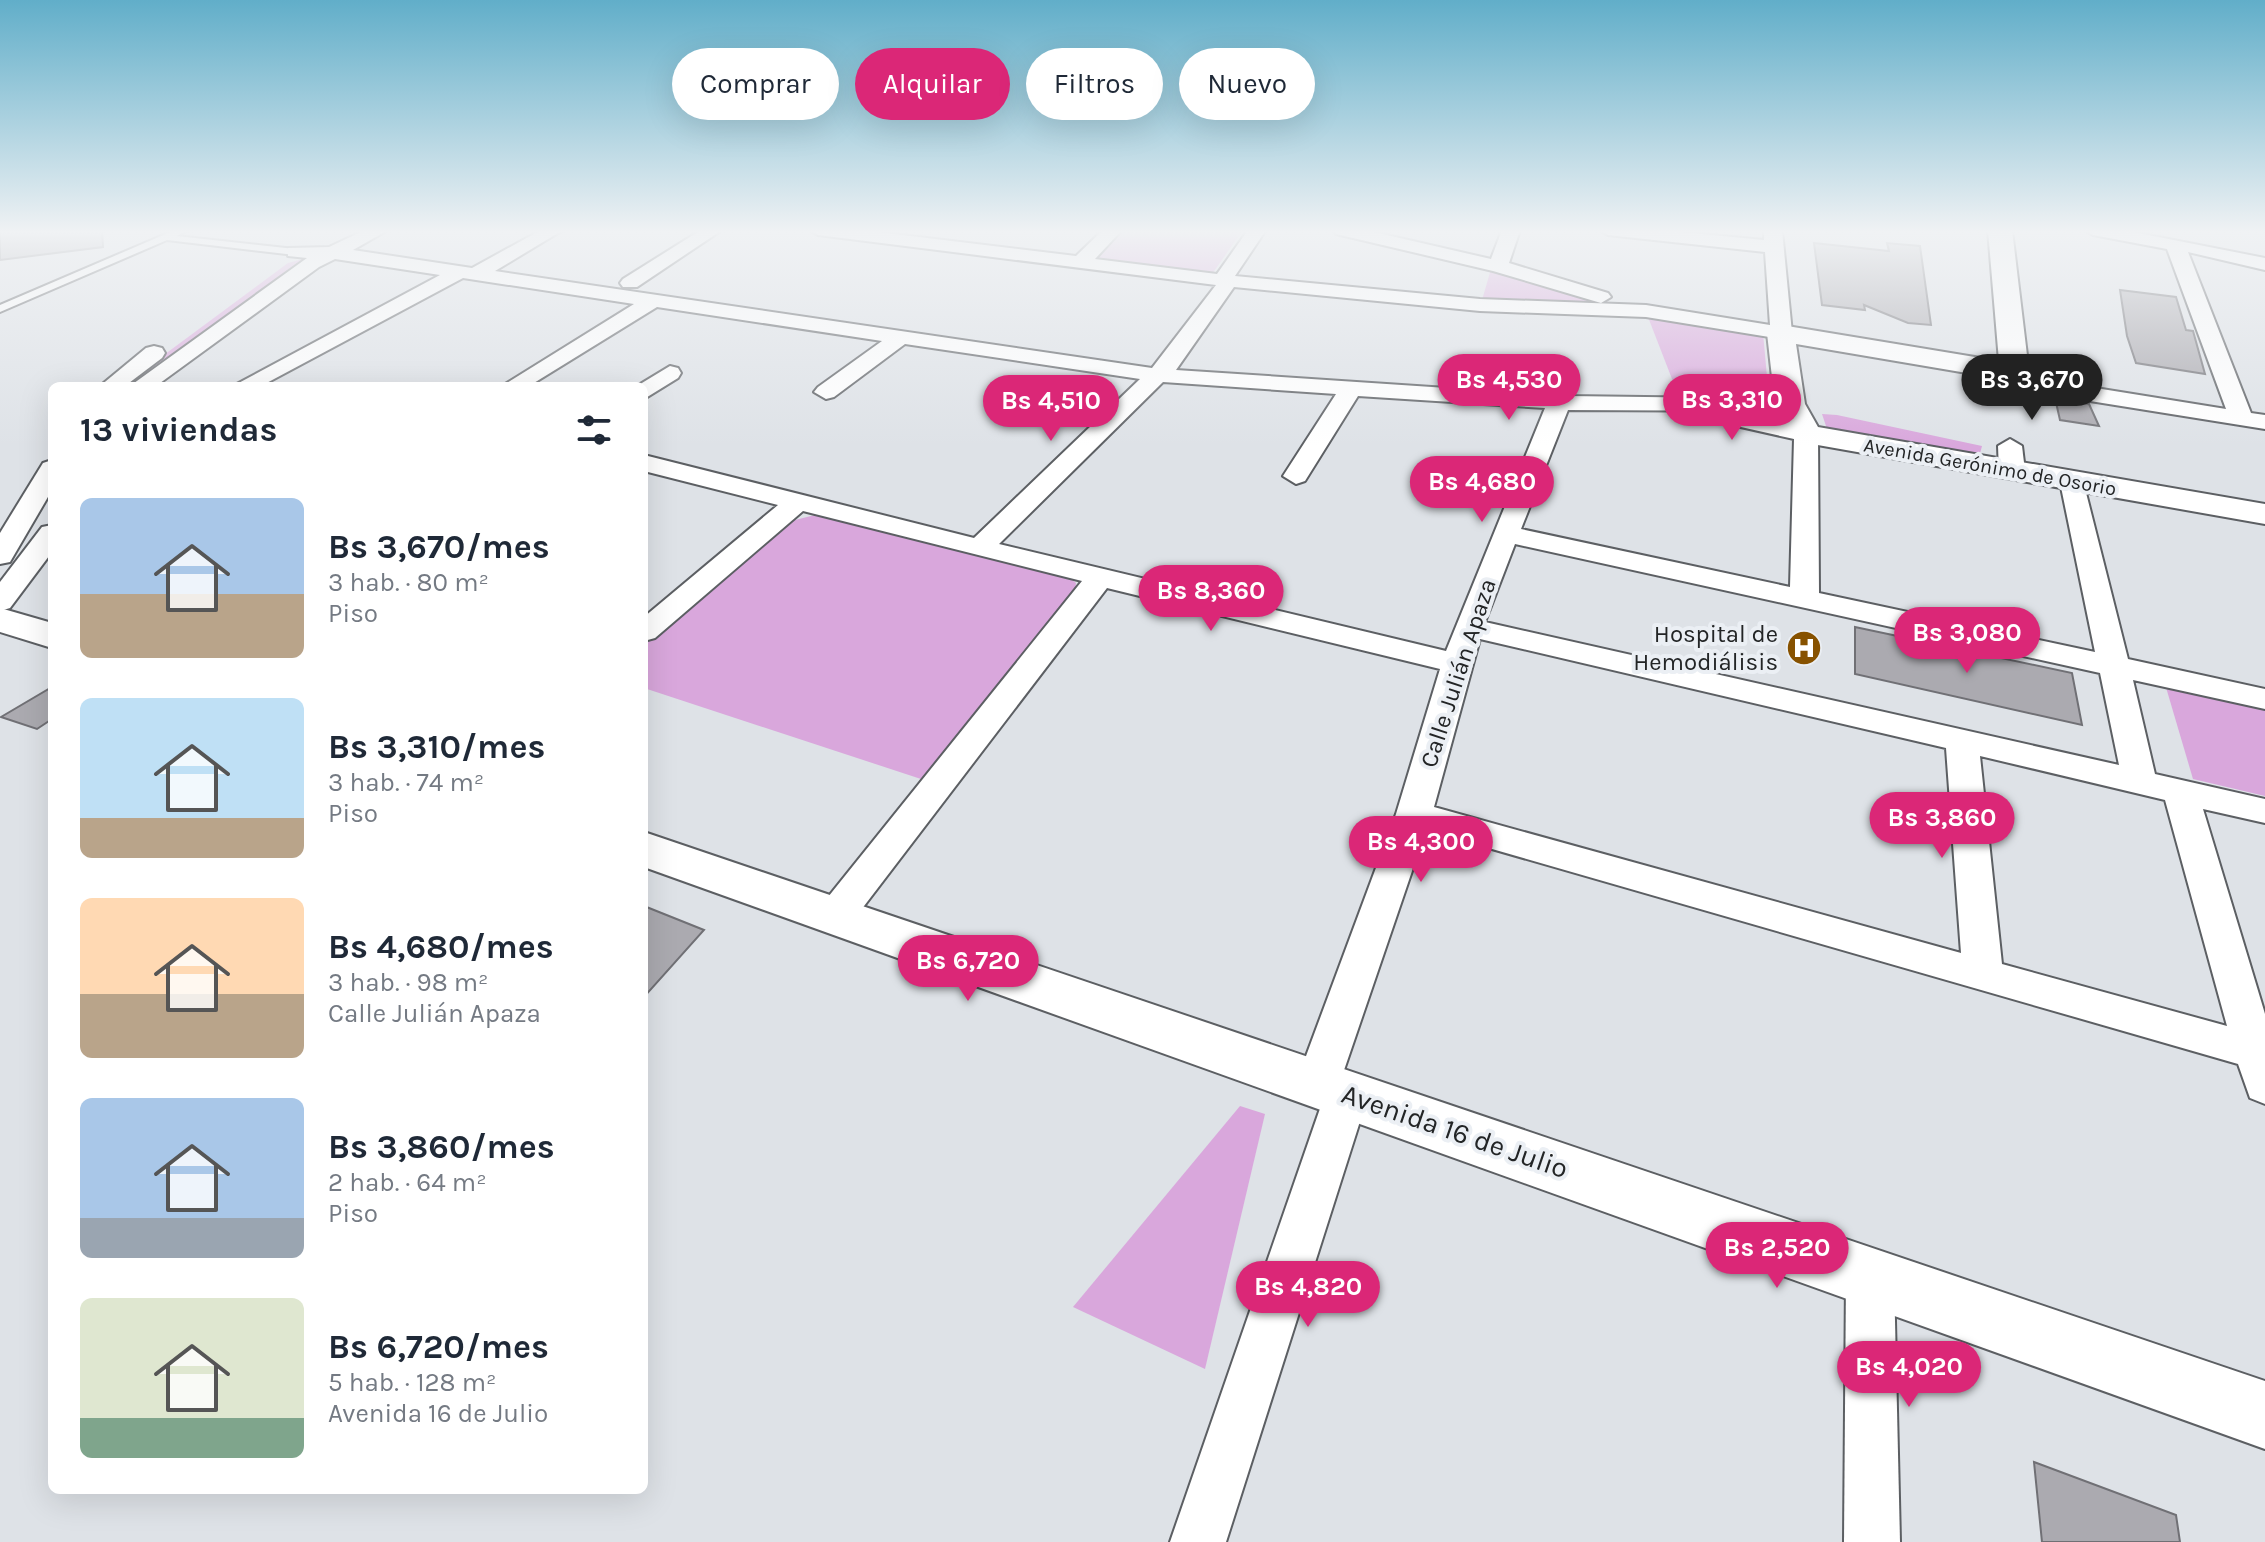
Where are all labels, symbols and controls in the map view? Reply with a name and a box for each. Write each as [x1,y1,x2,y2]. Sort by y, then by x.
chip: Comprar [672,48,839,120]
chip: Alquilar [855,48,1010,120]
chip: Filtros [1026,48,1163,120]
chip: Nuevo [1179,48,1315,120]
pin: Bs 4,530 [1426,354,1592,422]
pin: Bs 3,670 [1949,354,2115,422]
text: Bs 4,530 [1456,364,1562,395]
text: Bs 3,670 [1979,364,2085,395]
pin: Bs 3,310 [1649,374,1815,442]
pin: Bs 4,510 [968,375,1134,443]
text: Bs 3,310 [1681,384,1783,415]
text: Bs 4,510 [1001,385,1101,416]
icon: filters [572,408,616,452]
text: 13 viviendas [80,410,277,450]
street label: Avenida Gerónimo de Osorio [1862,433,2118,501]
pin: Bs 4,680 [1399,456,1565,524]
text: Bs 4,680 [1428,466,1536,497]
text: Bs 3,670/mes [328,527,550,567]
icon: home [144,530,240,626]
pin: Bs 8,360 [1128,565,1294,633]
text: 3 hab. · 80 m² [328,567,489,598]
text: Bs 8,360 [1157,575,1265,606]
street label: Calle Julián Apaza [1414,575,1502,771]
text: Piso [328,598,378,629]
pin: Bs 3,080 [1884,607,2050,675]
text: Bs 3,080 [1912,617,2022,648]
place label: Hospital de Hemodiálisis [1633,620,1778,676]
hospital icon: Hospital de Hemodiálisis [1785,629,1823,667]
text: Bs 3,310/mes [328,727,545,767]
icon: home [144,730,240,826]
text: 3 hab. · 74 m² [328,767,484,798]
pin: Bs 3,860 [1859,792,2025,860]
text: Piso [328,798,378,829]
text: Bs 3,860 [1888,802,1996,833]
pin: Bs 4,300 [1338,816,1504,884]
text: Bs 4,300 [1367,826,1475,857]
text: Bs 4,680/mes [328,927,554,967]
icon: home [144,930,240,1026]
pin: Bs 6,720 [885,935,1051,1003]
text: Bs 6,720 [916,945,1020,976]
text: 3 hab. · 98 m² [328,967,489,998]
text: Calle Julián Apaza [328,998,541,1029]
street label: Avenida 16 de Julio [1338,1077,1572,1185]
text: Bs 3,860/mes [328,1127,555,1167]
icon: home [144,1130,240,1226]
text: 2 hab. · 64 m² [328,1167,487,1198]
text: Piso [328,1198,378,1229]
pin: Bs 2,520 [1694,1222,1860,1290]
text: Bs 2,520 [1724,1232,1830,1263]
pin: Bs 4,820 [1225,1261,1391,1329]
text: Bs 4,820 [1254,1271,1362,1302]
text: Bs 6,720/mes [328,1327,549,1367]
icon: home [144,1330,240,1426]
pin: Bs 4,020 [1826,1341,1992,1409]
text: Bs 4,020 [1855,1351,1963,1382]
text: 5 hab. · 128 m² [328,1367,496,1398]
text: Avenida 16 de Julio [328,1398,548,1429]

